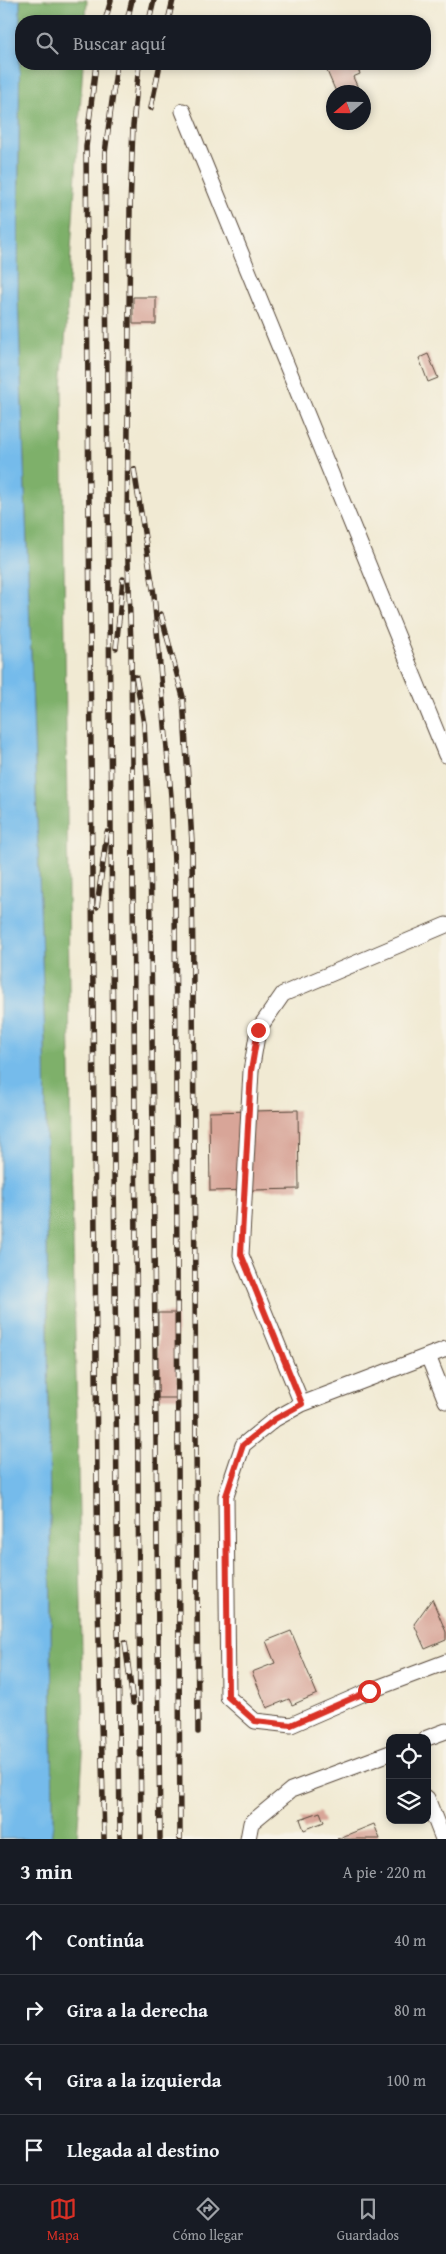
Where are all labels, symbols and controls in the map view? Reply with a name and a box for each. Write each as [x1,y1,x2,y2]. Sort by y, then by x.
search box [15,15,431,70]
icon: search [33,29,61,57]
text: Buscar aquí [73,29,166,57]
north arrow [326,85,371,130]
route end [247,1019,270,1042]
route start [358,1680,381,1703]
map controls [386,1734,431,1824]
button: locate [386,1734,431,1779]
button: layers [386,1779,431,1824]
text: 3 min [20,1856,72,1887]
text: A pie · 220 m [343,1860,426,1884]
icon: ahead [20,1926,48,1954]
text: Continúa [67,1926,144,1954]
text: 40 m [394,1928,426,1952]
icon: right [20,1996,48,2024]
text: Gira a la derecha [67,1996,208,2024]
text: 80 m [394,1998,426,2022]
icon: left [20,2066,48,2094]
text: Gira a la izquierda [67,2066,222,2094]
text: 100 m [386,2068,426,2092]
icon: arrive [20,2136,48,2164]
text: Llegada al destino [67,2136,219,2164]
tab: Mapa [47,2195,79,2245]
tab: Cómo llegar [173,2195,243,2245]
tab: Guardados [337,2195,399,2245]

